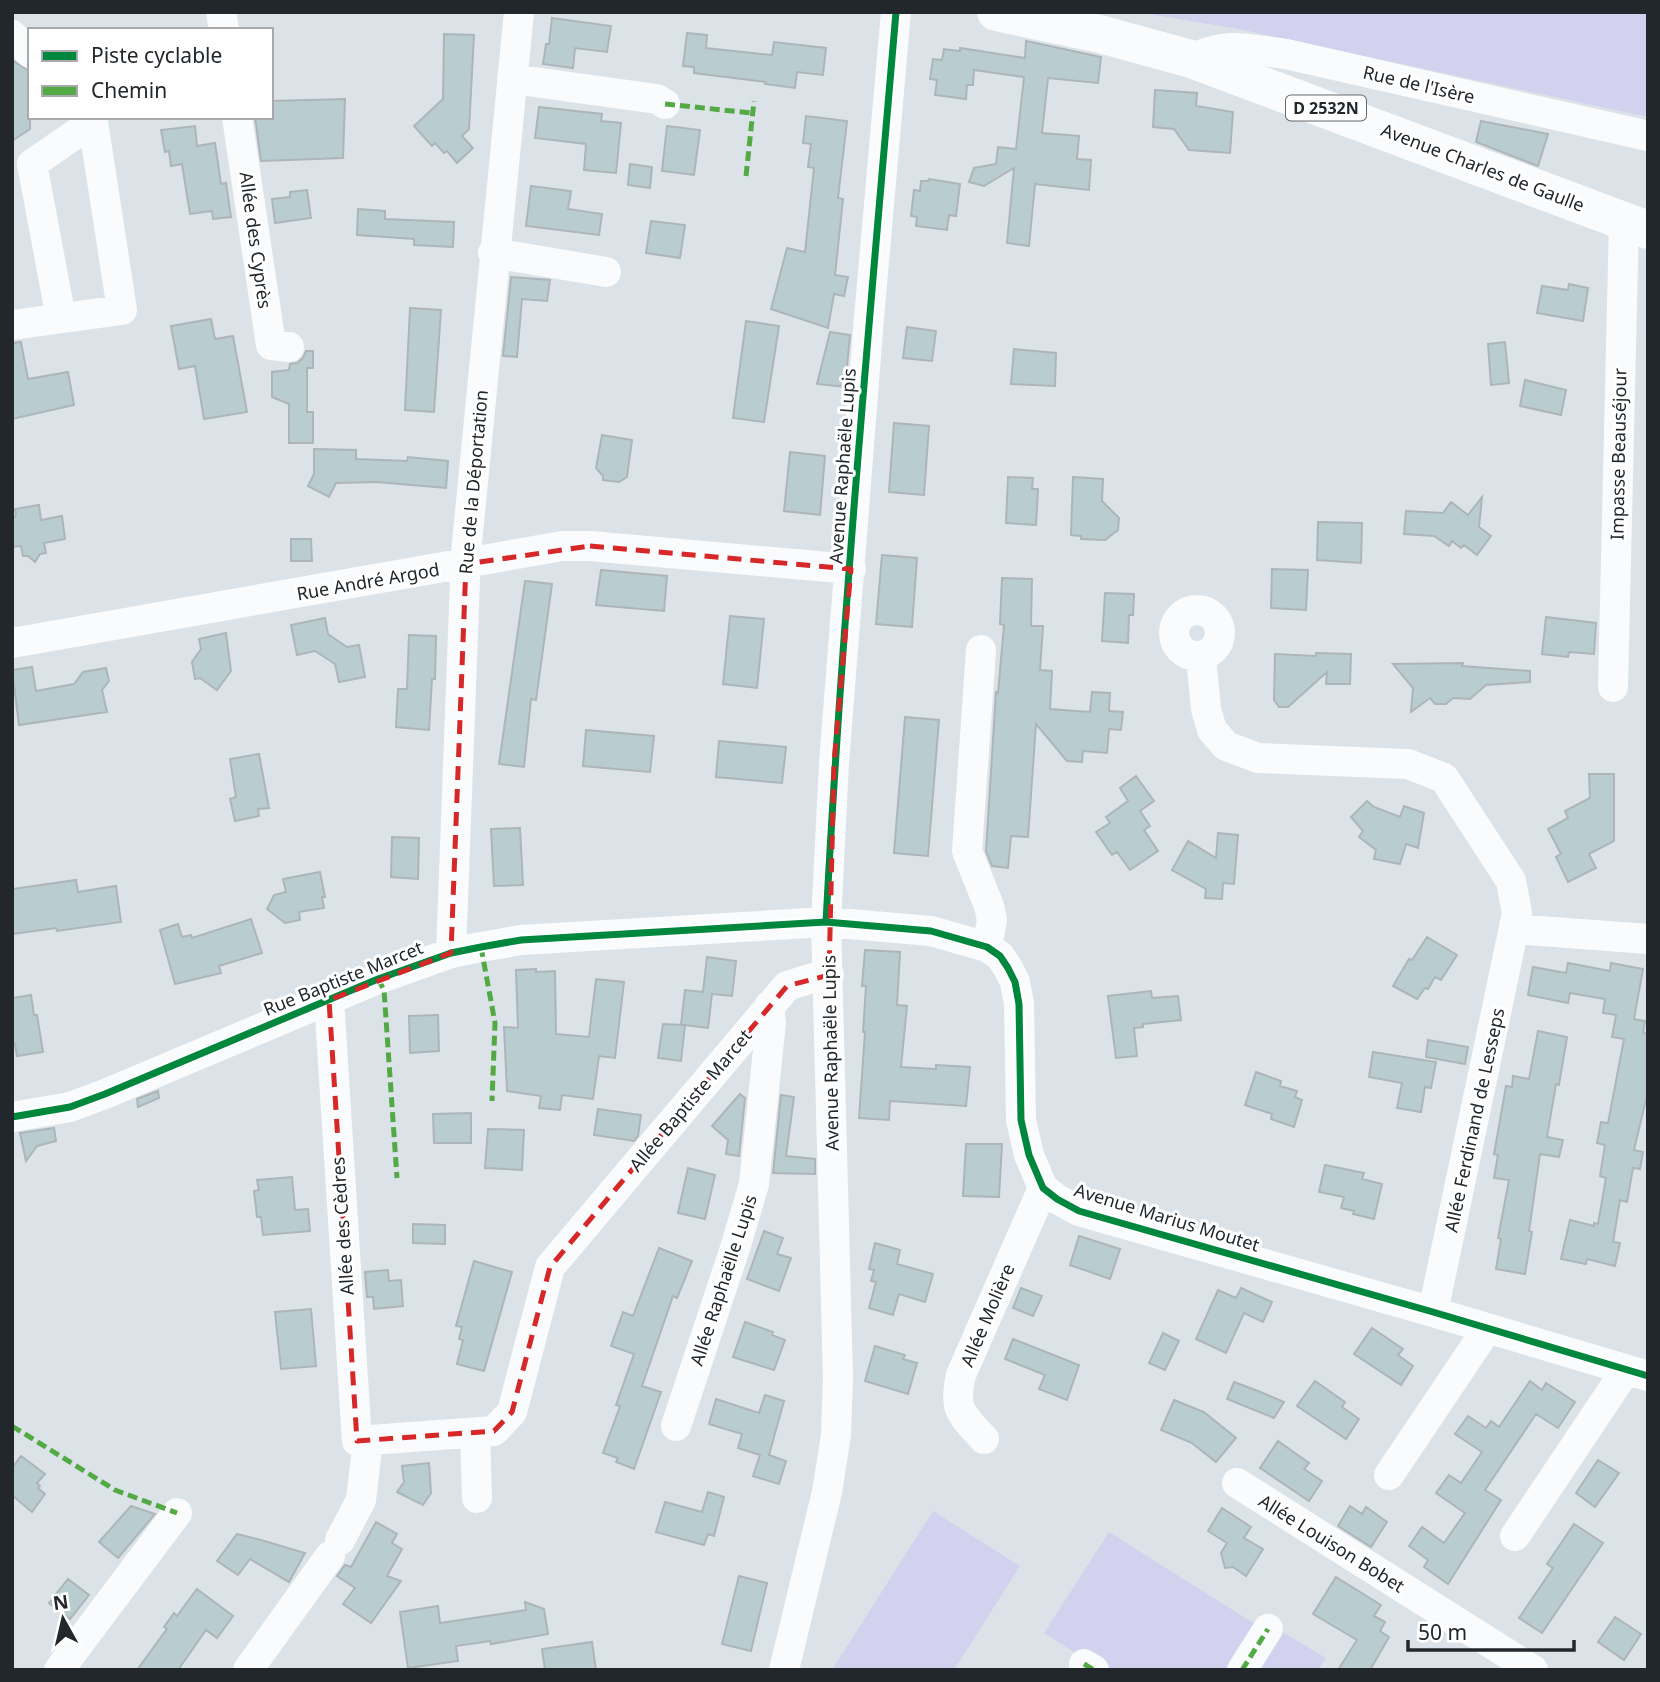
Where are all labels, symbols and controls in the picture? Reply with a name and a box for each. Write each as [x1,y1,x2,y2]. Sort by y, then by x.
legend [28,28,273,119]
text: Piste cyclable [91,41,222,69]
street label: Rue de l'Isère [1361,60,1477,108]
text: Chemin [91,76,167,104]
road number: D 2532N [1286,96,1366,120]
street label: Avenue Charles de Gaulle [1378,117,1588,217]
street label: Allée des Cyprès [235,170,277,310]
street label: Avenue Raphaële Lupis [823,367,861,565]
street label: Impasse Beauséjour [1604,367,1632,540]
street label: Rue de la Déportation [453,389,493,575]
street label: Rue André Argod [295,557,441,605]
street label: Rue Baptiste Marcet [260,935,427,1021]
street label: Avenue Raphaële Lupis [816,955,844,1151]
street label: Allée Ferdinand de Lesseps [1438,1006,1510,1234]
street label: Allée Baptiste Marcet [623,1024,757,1176]
street label: Allée des Cèdres [325,1156,359,1296]
street label: Avenue Marius Moutet [1072,1177,1263,1257]
street label: Allée Raphaëlle Lupis [684,1191,762,1369]
street label: Allée Molière [955,1260,1019,1370]
street label: Allée Louison Bobet [1255,1488,1410,1598]
north arrow [28,1584,98,1654]
text: N [51,1588,70,1616]
scale bar [1408,1608,1574,1652]
text: 50 m [1418,1618,1467,1646]

